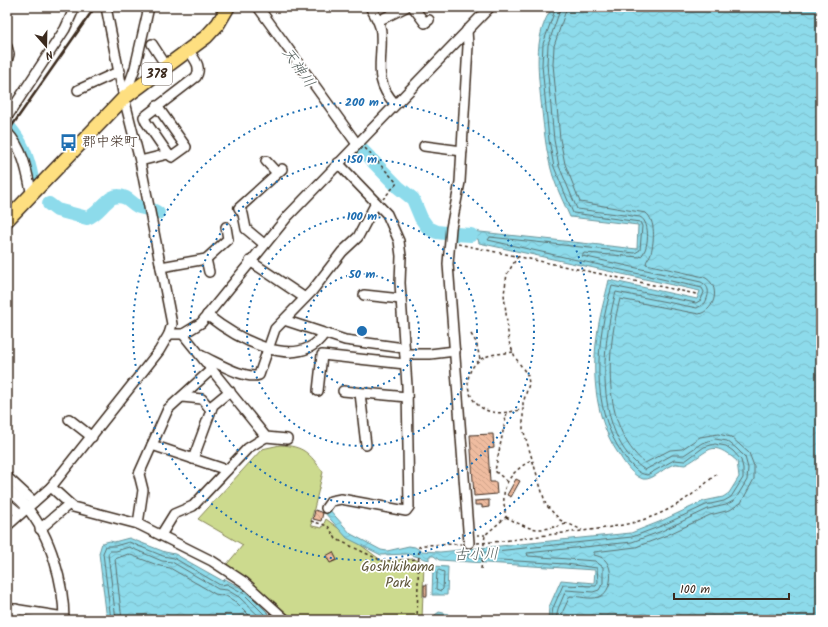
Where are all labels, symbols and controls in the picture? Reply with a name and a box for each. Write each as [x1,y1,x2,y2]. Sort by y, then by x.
north arrow [26,26,66,66]
water label: 天神川 [275,43,321,93]
text: N [43,45,55,64]
road number: 378 [142,63,172,85]
text: 200 m [345,93,379,112]
place label: 郡中栄町 [82,131,138,153]
bus stop icon: 郡中栄町 [59,132,79,152]
text: 150 m [347,150,377,169]
text: 100 m [347,207,377,226]
text: 50 m [348,265,376,284]
centre of rings [355,324,369,338]
water label: 古小川 [453,543,499,567]
park label: Goshikihama Park [361,556,435,594]
scale bar [674,575,789,601]
text: 100 m [680,580,711,599]

